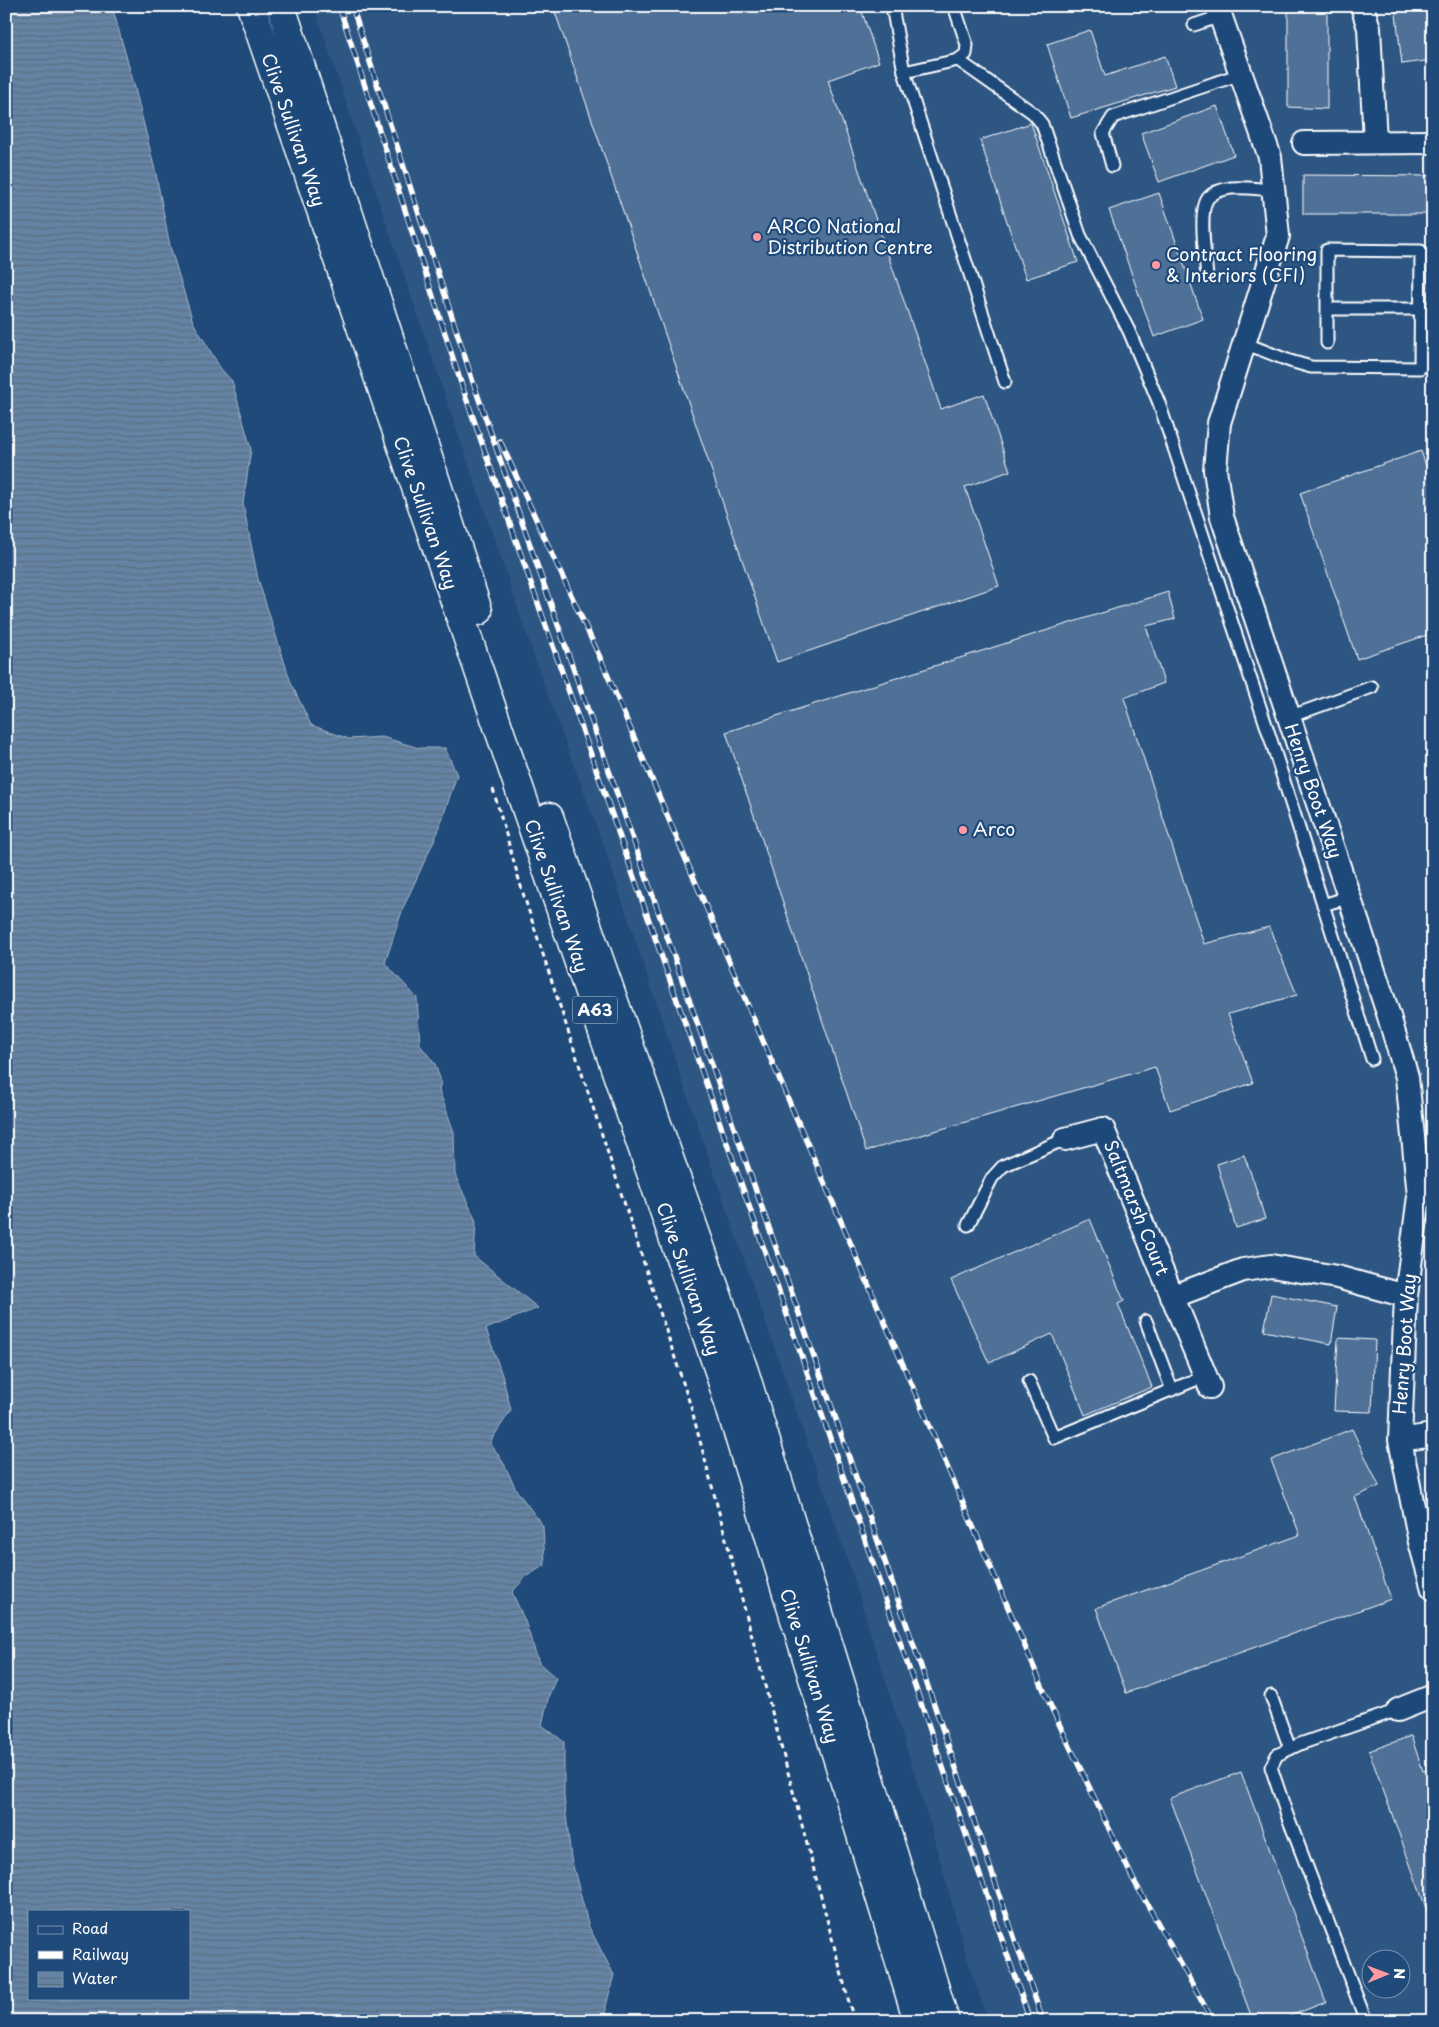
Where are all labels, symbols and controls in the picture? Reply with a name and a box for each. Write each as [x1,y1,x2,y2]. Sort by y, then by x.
street label: Clive Sullivan Way [255,49,333,210]
place label: ARCO National Distribution Centre [767,212,933,260]
marker: ARCO National Distribution Centre [751,231,763,243]
place label: Contract Flooring & Interiors (CFI) [1166,240,1317,288]
marker: Contract Flooring & Interiors (CFI) [1150,259,1162,271]
street label: Clive Sullivan Way [387,432,465,593]
street label: Henry Boot Way [1279,719,1350,862]
street label: Clive Sullivan Way [518,815,596,976]
place label: Arco [973,815,1015,842]
marker: Arco [957,824,969,836]
road number: A63 [572,996,618,1024]
street label: Saltmarsh Court [1098,1136,1177,1279]
street label: Clive Sullivan Way [650,1198,728,1359]
street label: Henry Boot Way [1385,1273,1422,1415]
street label: Clive Sullivan Way [774,1585,847,1746]
legend [28,1910,190,2000]
text: Road [72,1916,108,1939]
text: Railway [72,1942,129,1965]
north arrow [1362,1950,1412,2000]
text: Water [72,1966,117,1989]
text: N [1389,1968,1410,1979]

